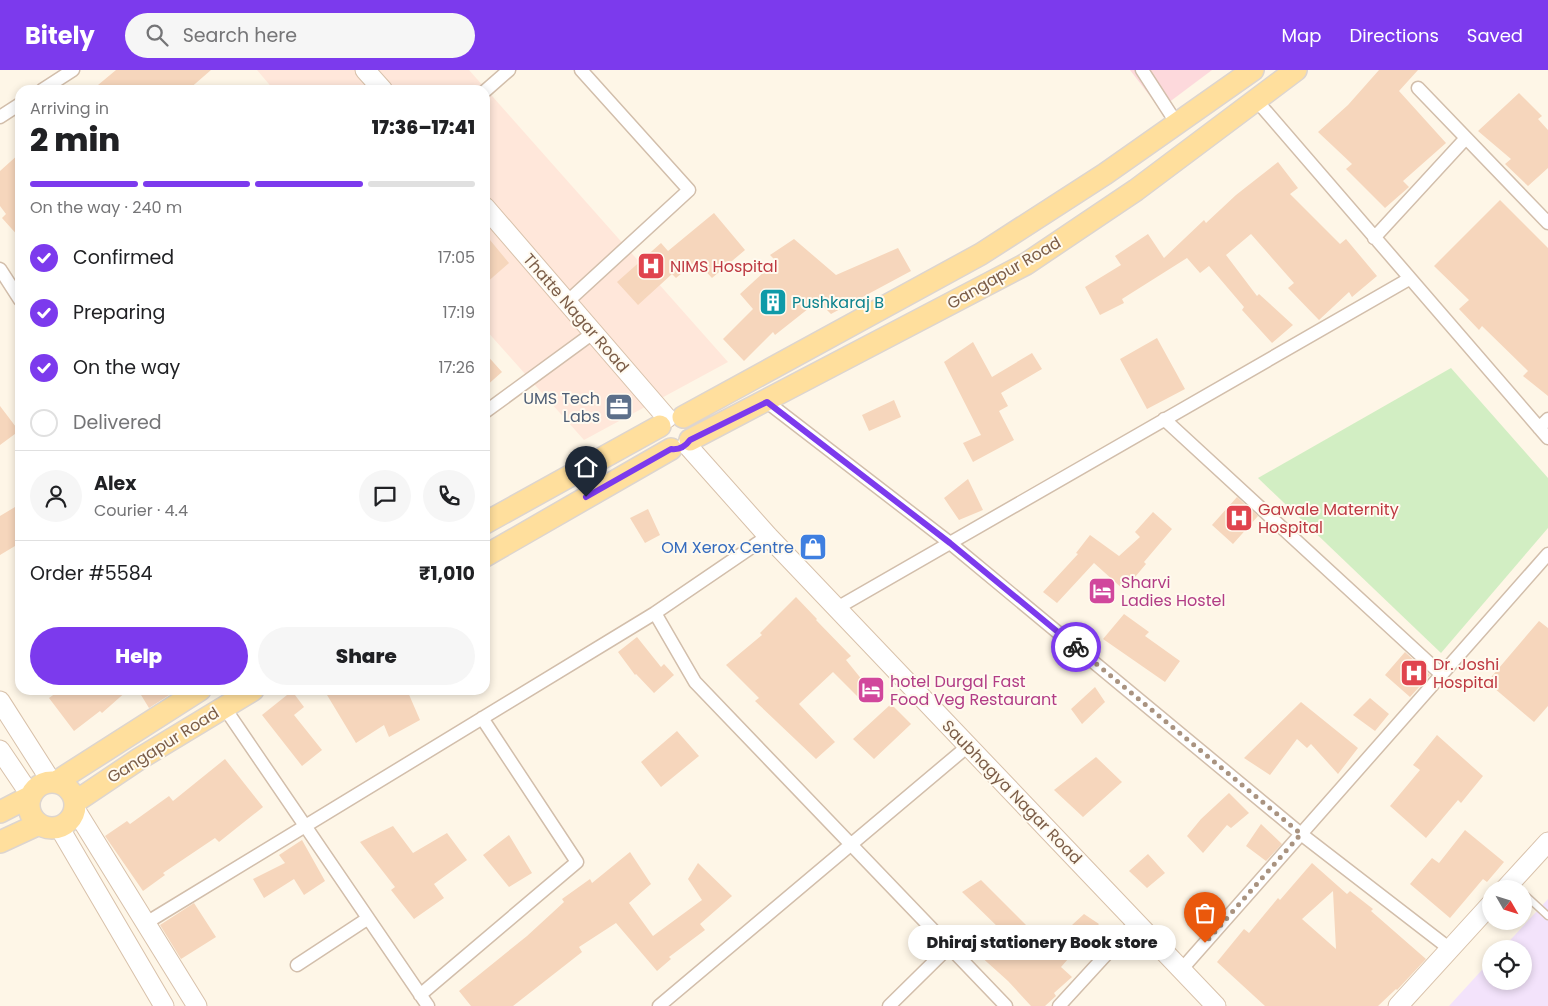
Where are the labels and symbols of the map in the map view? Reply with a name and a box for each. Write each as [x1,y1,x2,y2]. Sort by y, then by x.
street label: Gangapur Road [943,231,1065,315]
street label: Thatte Nagar Road [518,248,634,378]
hospital icon: NIMS Hospital [636,251,666,281]
place label: NIMS Hospital [670,255,778,278]
building icon: Pushkaraj B [758,287,788,317]
place label: Pushkaraj B [792,291,884,314]
place label: UMS Tech Labs [523,387,600,428]
office icon: UMS Tech Labs [604,392,634,422]
pin [565,446,607,497]
place label: Gawale Maternity Hospital [1258,498,1399,539]
hospital icon: Gawale Maternity Hospital [1224,503,1254,533]
shop icon: OM Xerox Centre [798,532,828,562]
place label: OM Xerox Centre [661,536,794,559]
place label: Sharvi Ladies Hostel [1121,571,1225,612]
hotel icon: Sharvi Ladies Hostel [1087,576,1117,606]
courier [1051,622,1101,672]
place label: Dr. Joshi Hospital [1433,653,1499,694]
hospital icon: Dr. Joshi Hospital [1399,658,1429,688]
place label: hotel Durga| Fast Food Veg Restaurant [890,670,1057,711]
hotel icon: hotel Durga| Fast Food Veg Restaurant [856,675,886,705]
street label: Gangapur Road [103,701,223,789]
street label: Saubhagya Nagar Road [937,715,1087,869]
north arrow [1482,880,1532,930]
pin [1184,892,1226,943]
callout: Dhiraj stationery Book store [908,926,1175,960]

